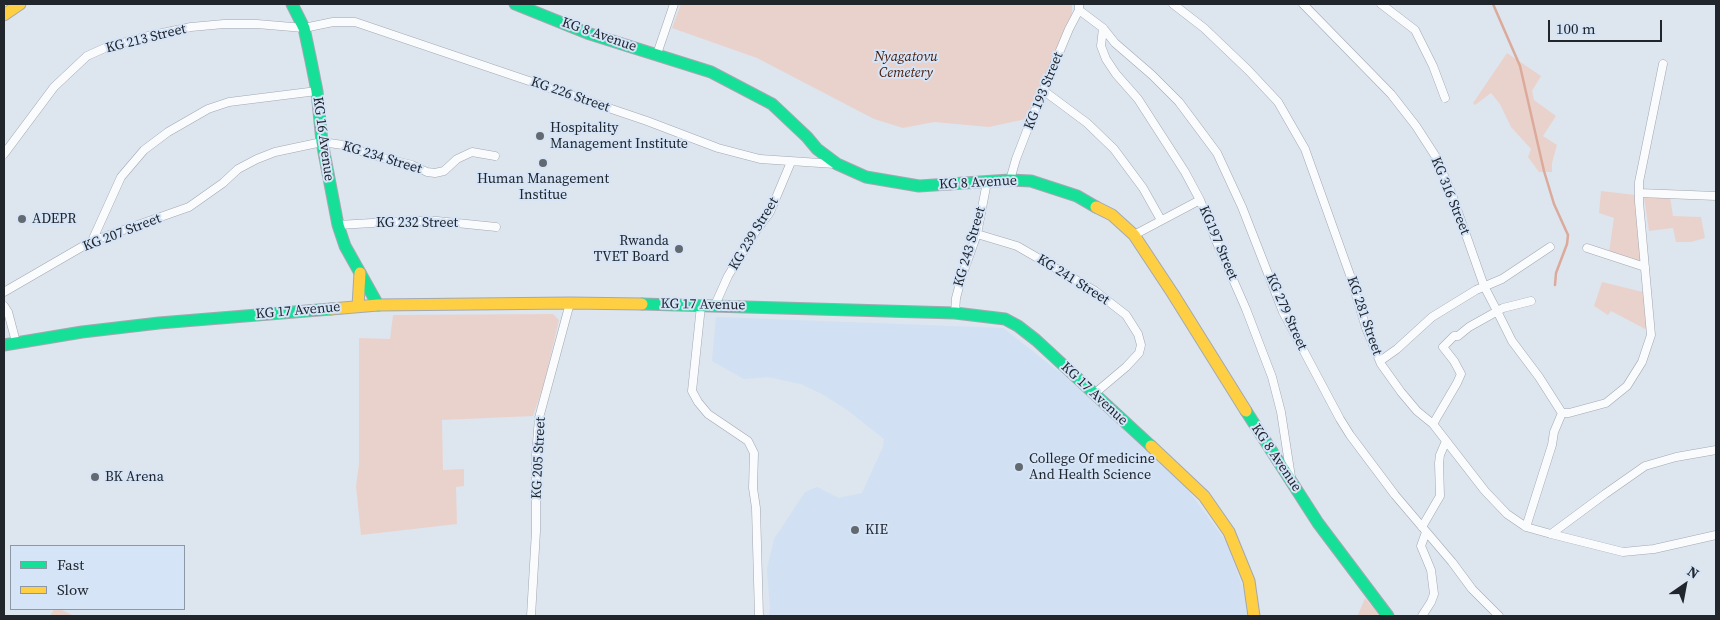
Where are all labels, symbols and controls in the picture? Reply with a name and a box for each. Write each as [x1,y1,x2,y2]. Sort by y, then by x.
scale bar [1550,10,1664,42]
street label: KG 8 Avenue [559,14,639,56]
text: 100 m [1556,18,1596,39]
street label: KG 213 Street [104,21,188,57]
park label: Nyagatovu Cemetery [874,49,938,82]
street label: KG 193 Street [1021,50,1067,132]
street label: KG 226 Street [528,74,612,116]
street label: KG 16 Avenue [309,96,337,182]
place label: Hospitality Management Institute [550,120,688,152]
marker: Hospitality Management Institute [534,130,546,142]
street label: KG 234 Street [340,138,424,178]
street label: KG 316 Street [1427,155,1473,237]
marker: Human Management Institue [537,157,549,169]
place label: Human Management Institue [477,171,609,203]
street label: KG 8 Avenue [939,173,1017,193]
street label: KG 239 Street [726,194,782,274]
street label: KG197 Street [1195,203,1241,283]
street label: KG 243 Street [951,205,989,289]
street label: KG 207 Street [81,210,163,256]
place label: ADEPR [32,211,76,227]
marker: ADEPR [16,213,28,225]
street label: KG 232 Street [376,215,458,231]
place label: Rwanda TVET Board [594,233,669,266]
marker: Rwanda TVET Board [673,243,685,255]
street label: KG 241 Street [1034,251,1112,309]
street label: KG 279 Street [1262,271,1310,353]
street label: KG 281 Street [1343,274,1385,358]
street label: KG 17 Avenue [660,296,746,314]
street label: KG 17 Avenue [255,299,341,323]
street label: KG 17 Avenue [1057,359,1131,429]
street label: KG 205 Street [528,417,550,499]
street label: KG 8 Avenue [1247,421,1305,495]
place label: College Of medicine And Health Science [1029,451,1155,484]
marker: College Of medicine And Health Science [1013,461,1025,473]
place label: BK Arena [105,469,164,485]
marker: BK Arena [89,471,101,483]
place label: KIE [865,522,888,538]
marker: KIE [849,524,861,536]
legend [10,545,185,610]
text: Fast [57,554,84,575]
north arrow [1660,560,1710,610]
text: N [1683,561,1703,584]
text: Slow [57,579,89,600]

